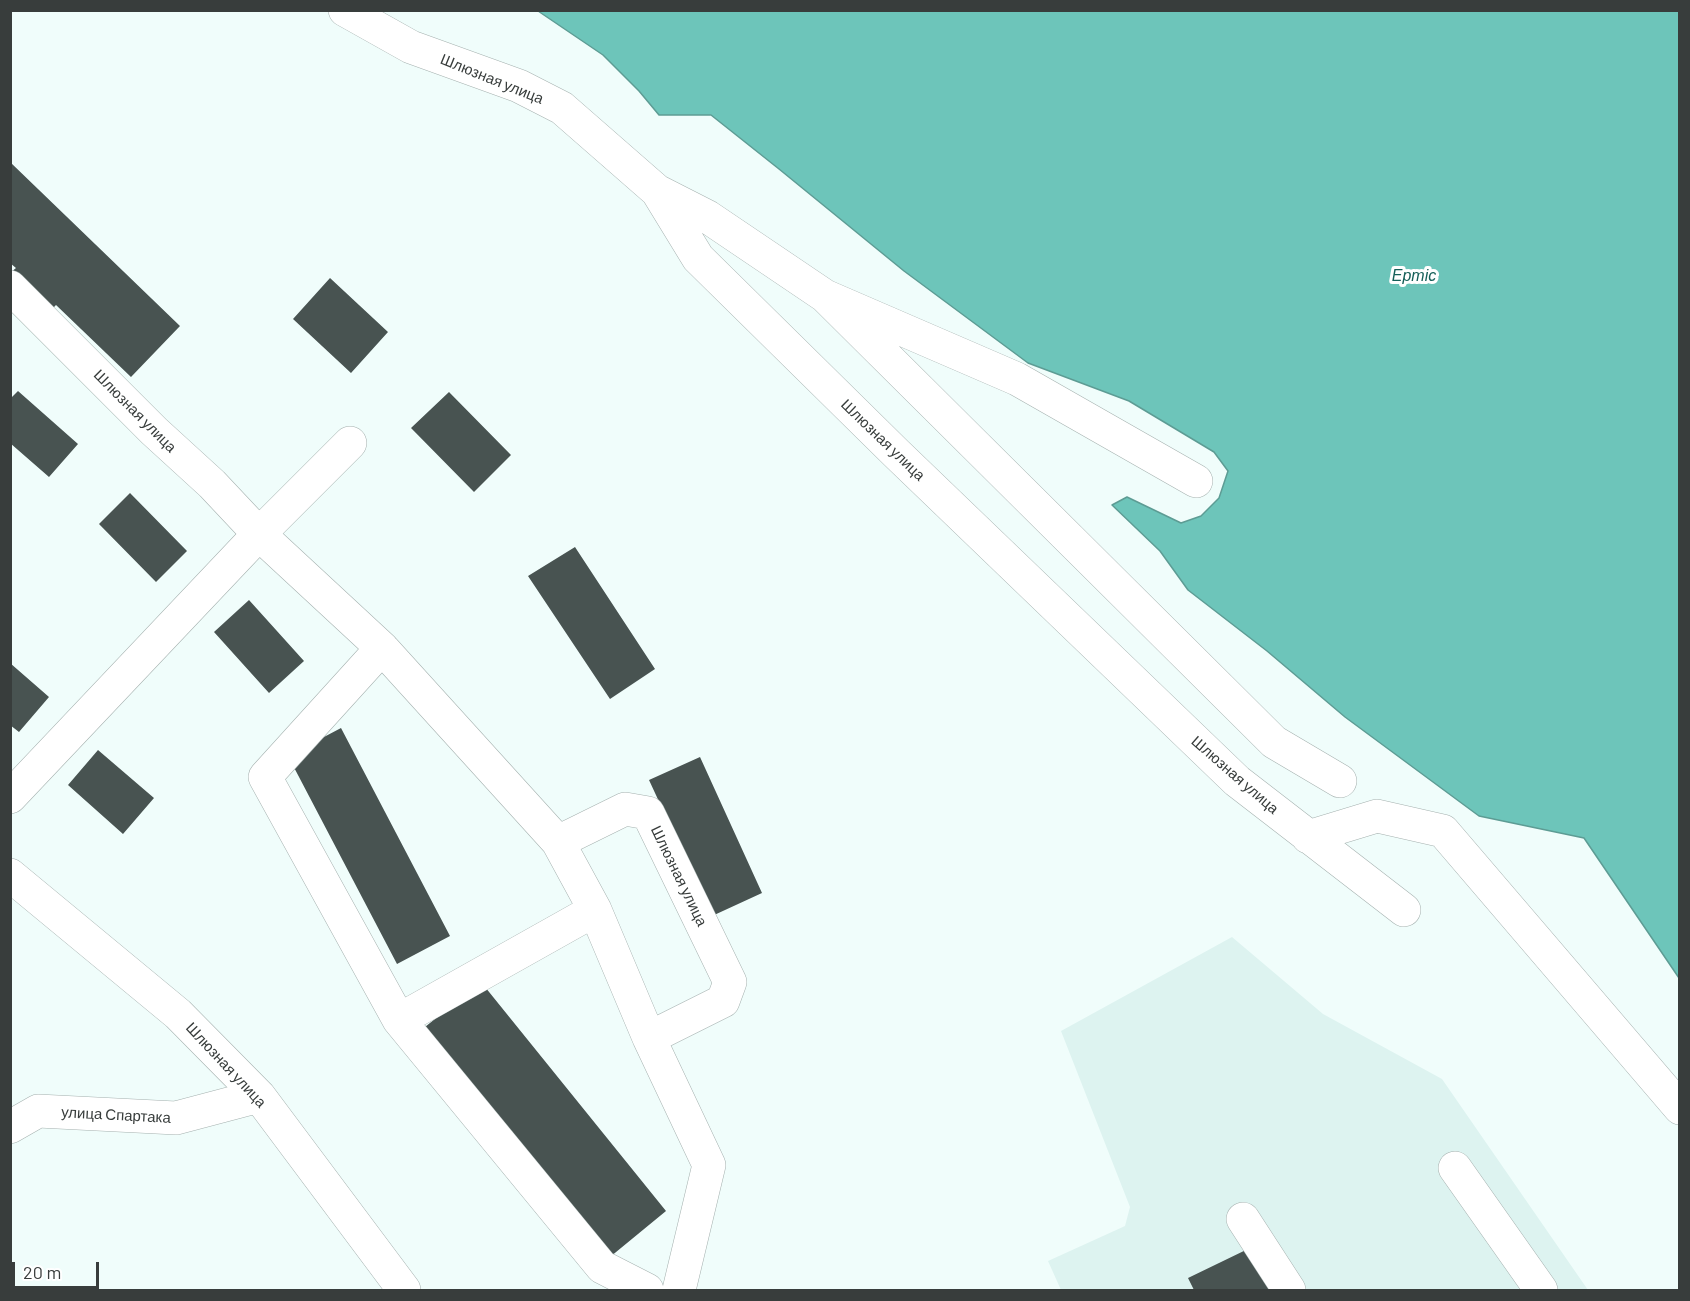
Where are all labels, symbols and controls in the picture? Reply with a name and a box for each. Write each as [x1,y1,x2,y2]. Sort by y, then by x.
street label: Шлюзная улица [438,50,546,108]
water label: Ертіс [1392,266,1436,286]
street label: Шлюзная улица [90,366,180,456]
street label: Шлюзная улица [837,395,929,485]
street label: Шлюзная улица [1188,732,1282,818]
street label: Шлюзная улица [647,823,711,929]
street label: Шлюзная улица [182,1019,270,1111]
street label: улица Спартака [61,1103,171,1127]
scale bar [15,1250,102,1288]
text: 20 m [23,1261,61,1283]

